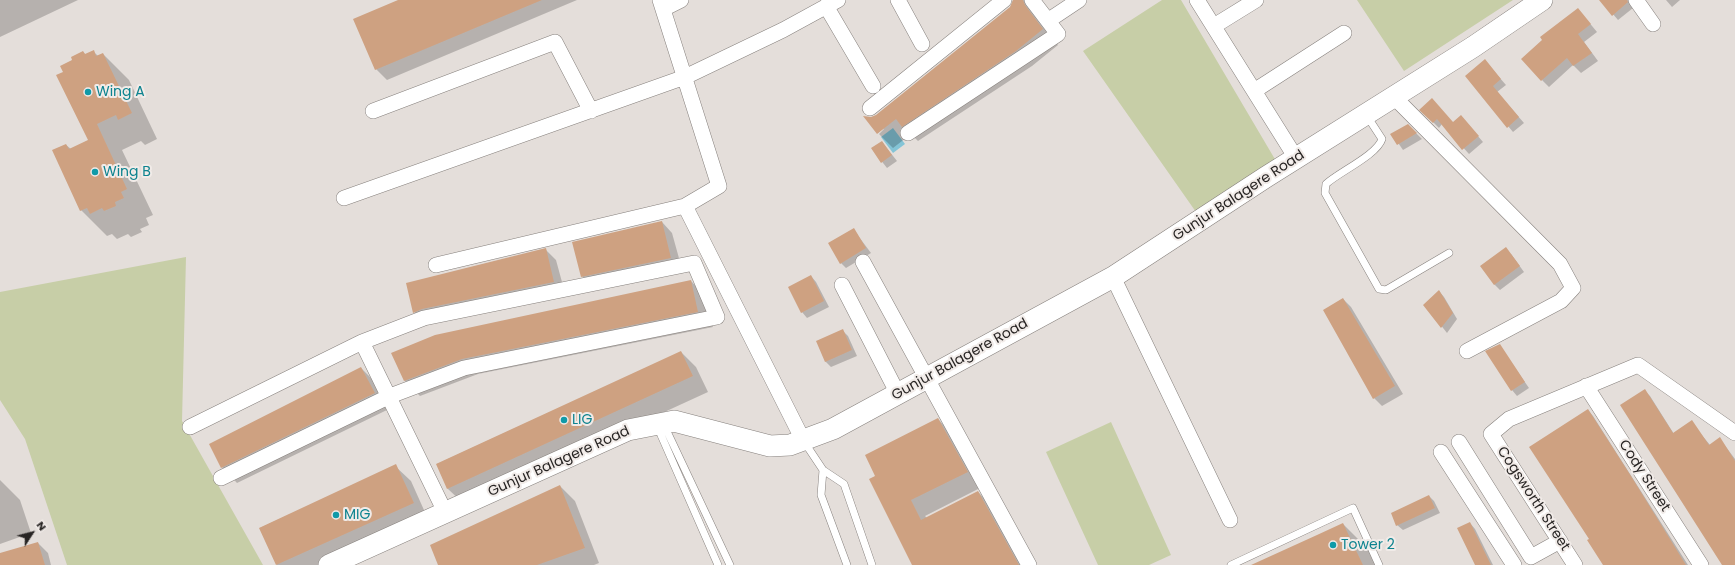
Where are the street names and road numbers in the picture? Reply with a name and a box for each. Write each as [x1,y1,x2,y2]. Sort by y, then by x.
street label: Gunjur Balagere Road [1170,147,1308,245]
street label: Gunjur Balagere Road [889,315,1031,405]
street label: Gunjur Balagere Road [486,423,632,501]
street label: Cody Street [1615,437,1673,515]
street label: Cogsworth Street [1493,444,1573,554]

